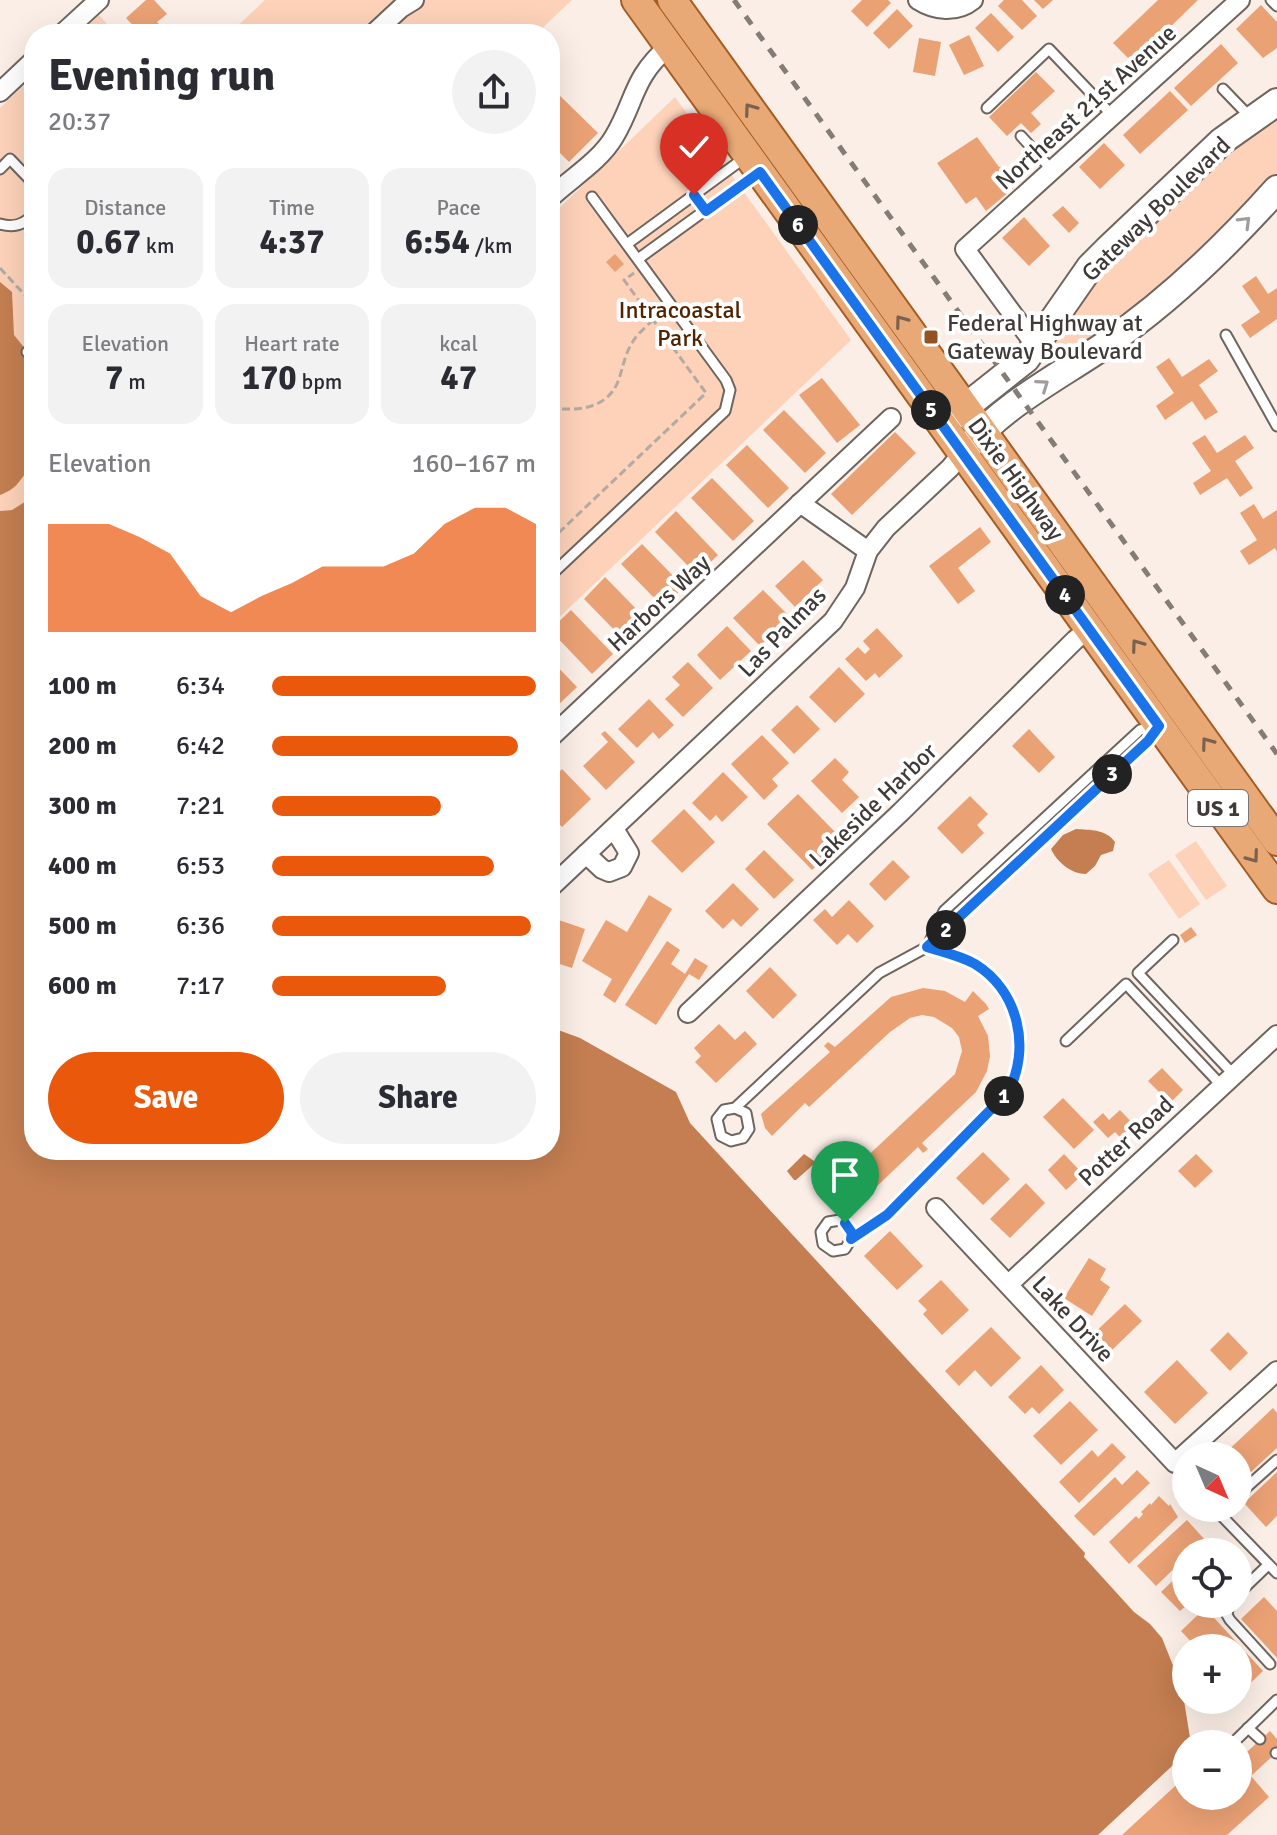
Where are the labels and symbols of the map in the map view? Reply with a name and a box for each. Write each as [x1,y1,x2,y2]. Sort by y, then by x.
street label: Northeast 21st Avenue [989,18,1183,196]
one-way arrow [745,104,760,118]
pin [660,113,728,195]
street label: Gateway Boulevard [1075,130,1237,288]
pin: 6 [778,205,818,245]
one-way arrow [1236,217,1251,232]
park label: Intracoastal Park [618,295,742,353]
place label: Federal Highway at Gateway Boulevard [947,308,1143,366]
one-way arrow [896,315,911,330]
marker: Federal Highway at Gateway Boulevard [922,328,940,346]
one-way arrow [1035,380,1049,395]
pin: 5 [911,390,951,430]
street label: Dixie Highway [961,411,1071,547]
street label: Harbors Way [601,548,717,658]
pin: 4 [1045,575,1085,615]
street label: Las Palmas [731,580,833,684]
one-way arrow [1132,640,1146,654]
street label: Lakeside Harbor [803,736,943,874]
one-way arrow [1202,737,1217,751]
pin: 3 [1092,754,1132,794]
road number: US 1 [1188,790,1248,826]
one-way arrow [1244,848,1258,863]
pin: 2 [926,910,966,950]
pin: 1 [984,1076,1024,1116]
street label: Potter Road [1072,1089,1180,1193]
pin [811,1141,879,1223]
street label: Lake Drive [1026,1270,1120,1368]
north arrow [1172,1442,1252,1522]

